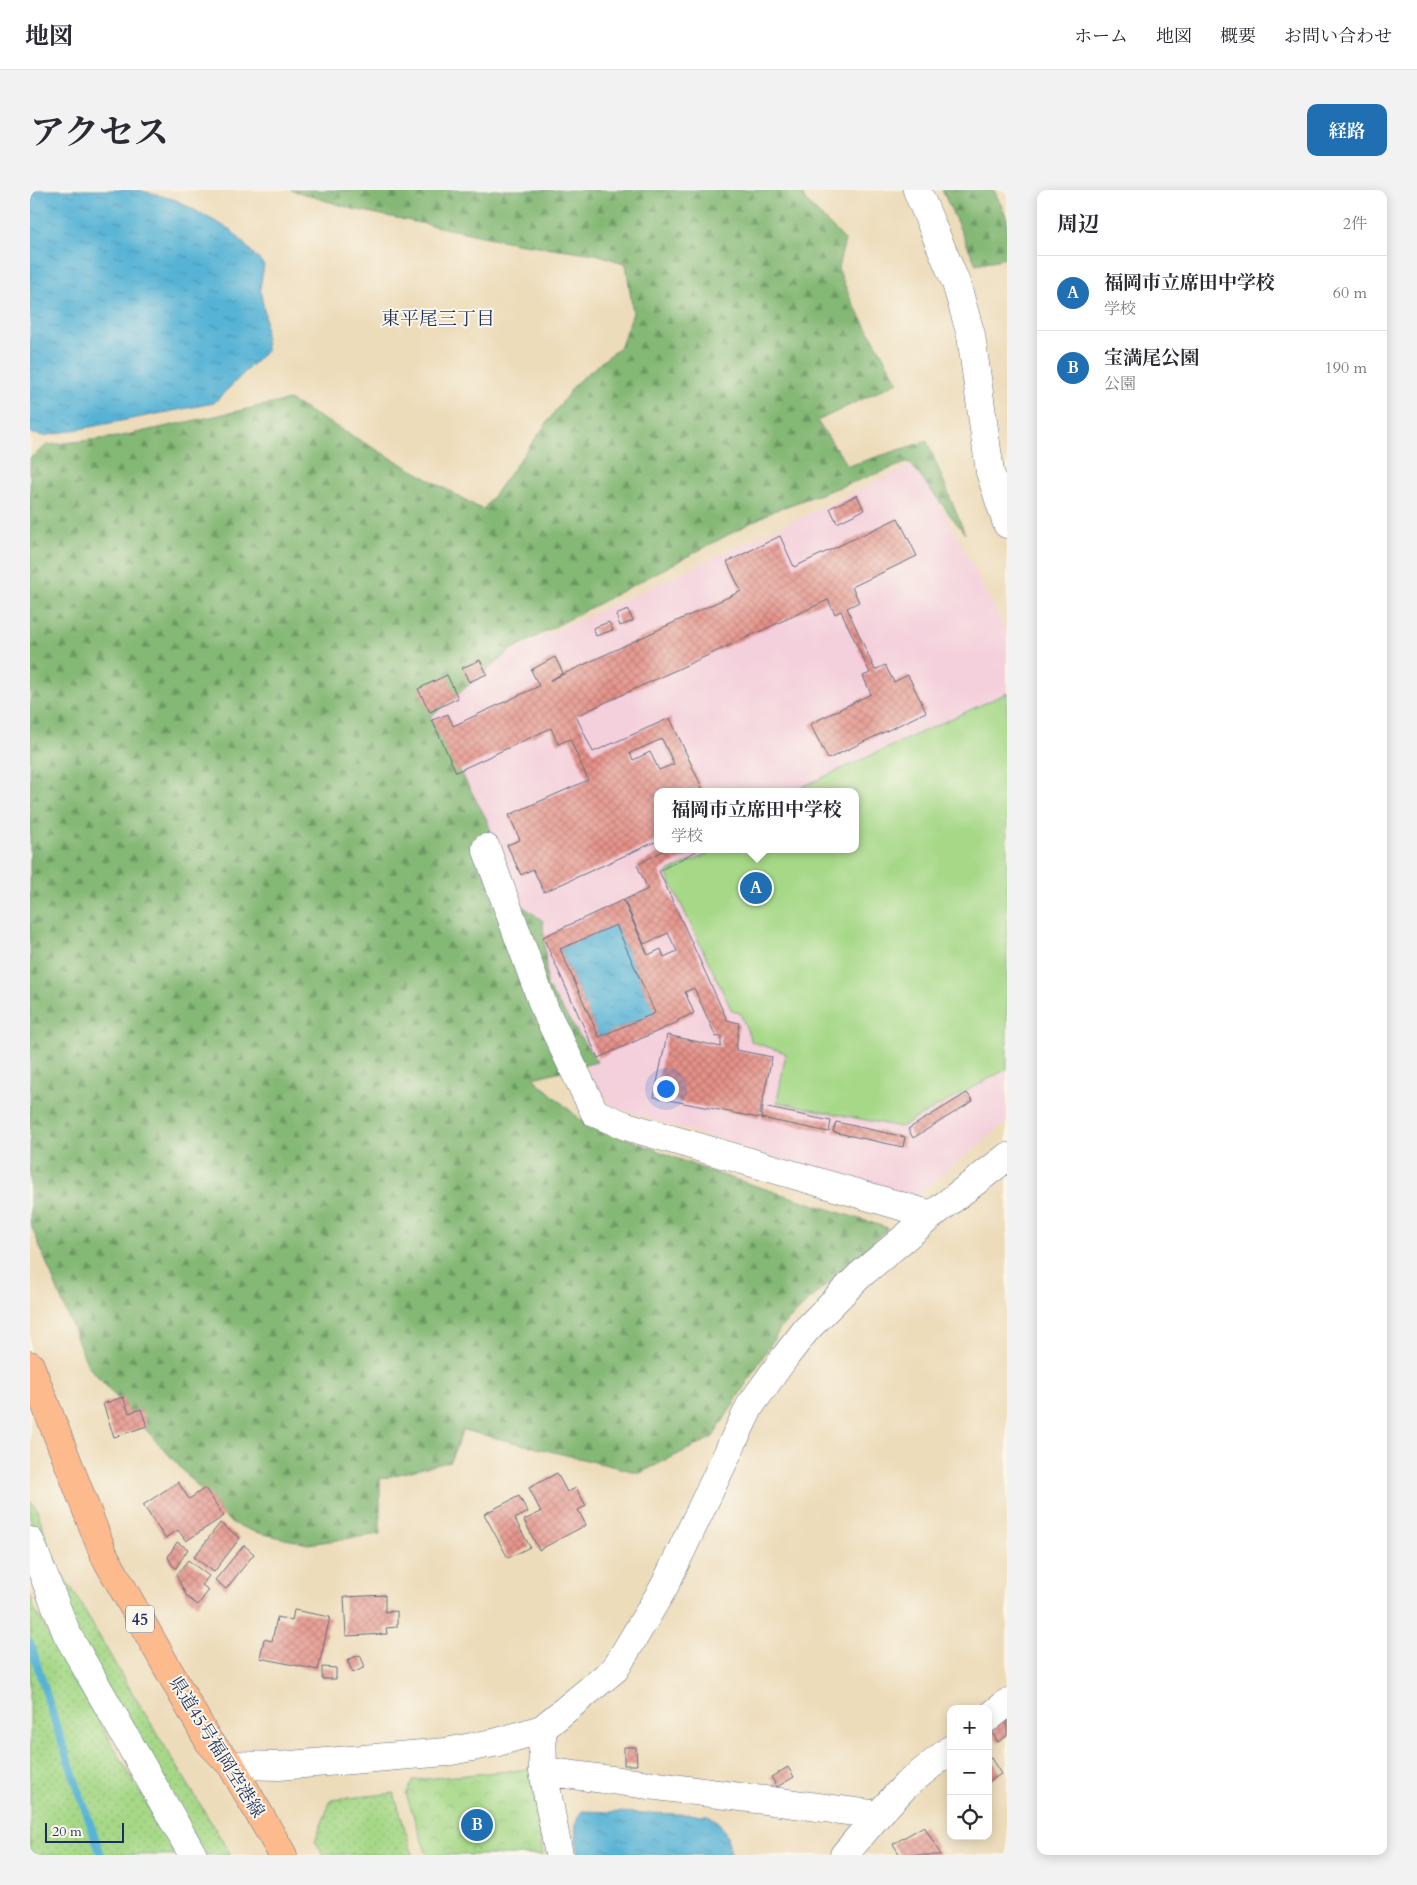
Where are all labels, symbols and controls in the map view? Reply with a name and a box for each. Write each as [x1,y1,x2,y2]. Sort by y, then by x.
text: 地図 [25,20,73,53]
text: ホーム [1074,24,1128,49]
text: 地図 [1156,24,1192,49]
text: 概要 [1220,24,1256,49]
text: お問い合わせ [1284,24,1392,49]
button: 経路 [1307,104,1387,156]
text: アクセス [30,109,169,157]
text: 周辺 [1057,210,1099,239]
text: 2件 [1343,213,1367,235]
text: 福岡市立席田中学校 [1104,270,1275,296]
text: A [1067,282,1079,304]
text: 60 m [1333,282,1367,304]
text: 学校 [1104,298,1136,320]
district label: 東平尾三丁目 [381,306,495,332]
text: 宝満尾公園 [1104,345,1199,371]
text: B [1067,357,1079,379]
text: 190 m [1325,357,1367,379]
text: 公園 [1104,373,1136,395]
popup [654,788,859,853]
text: 福岡市立席田中学校 [671,797,842,823]
text: 学校 [671,825,703,847]
pin: A [740,869,772,907]
your location [653,1076,679,1102]
road number: 45 [126,1606,154,1632]
street label: 県道45号福岡空港線 [163,1672,270,1823]
map controls [947,1705,992,1840]
button: + [947,1705,992,1750]
button: − [947,1750,992,1795]
button: locate [947,1795,992,1840]
pin: B [461,1806,493,1844]
scale bar [45,1820,124,1843]
text: 20 m [52,1822,82,1841]

